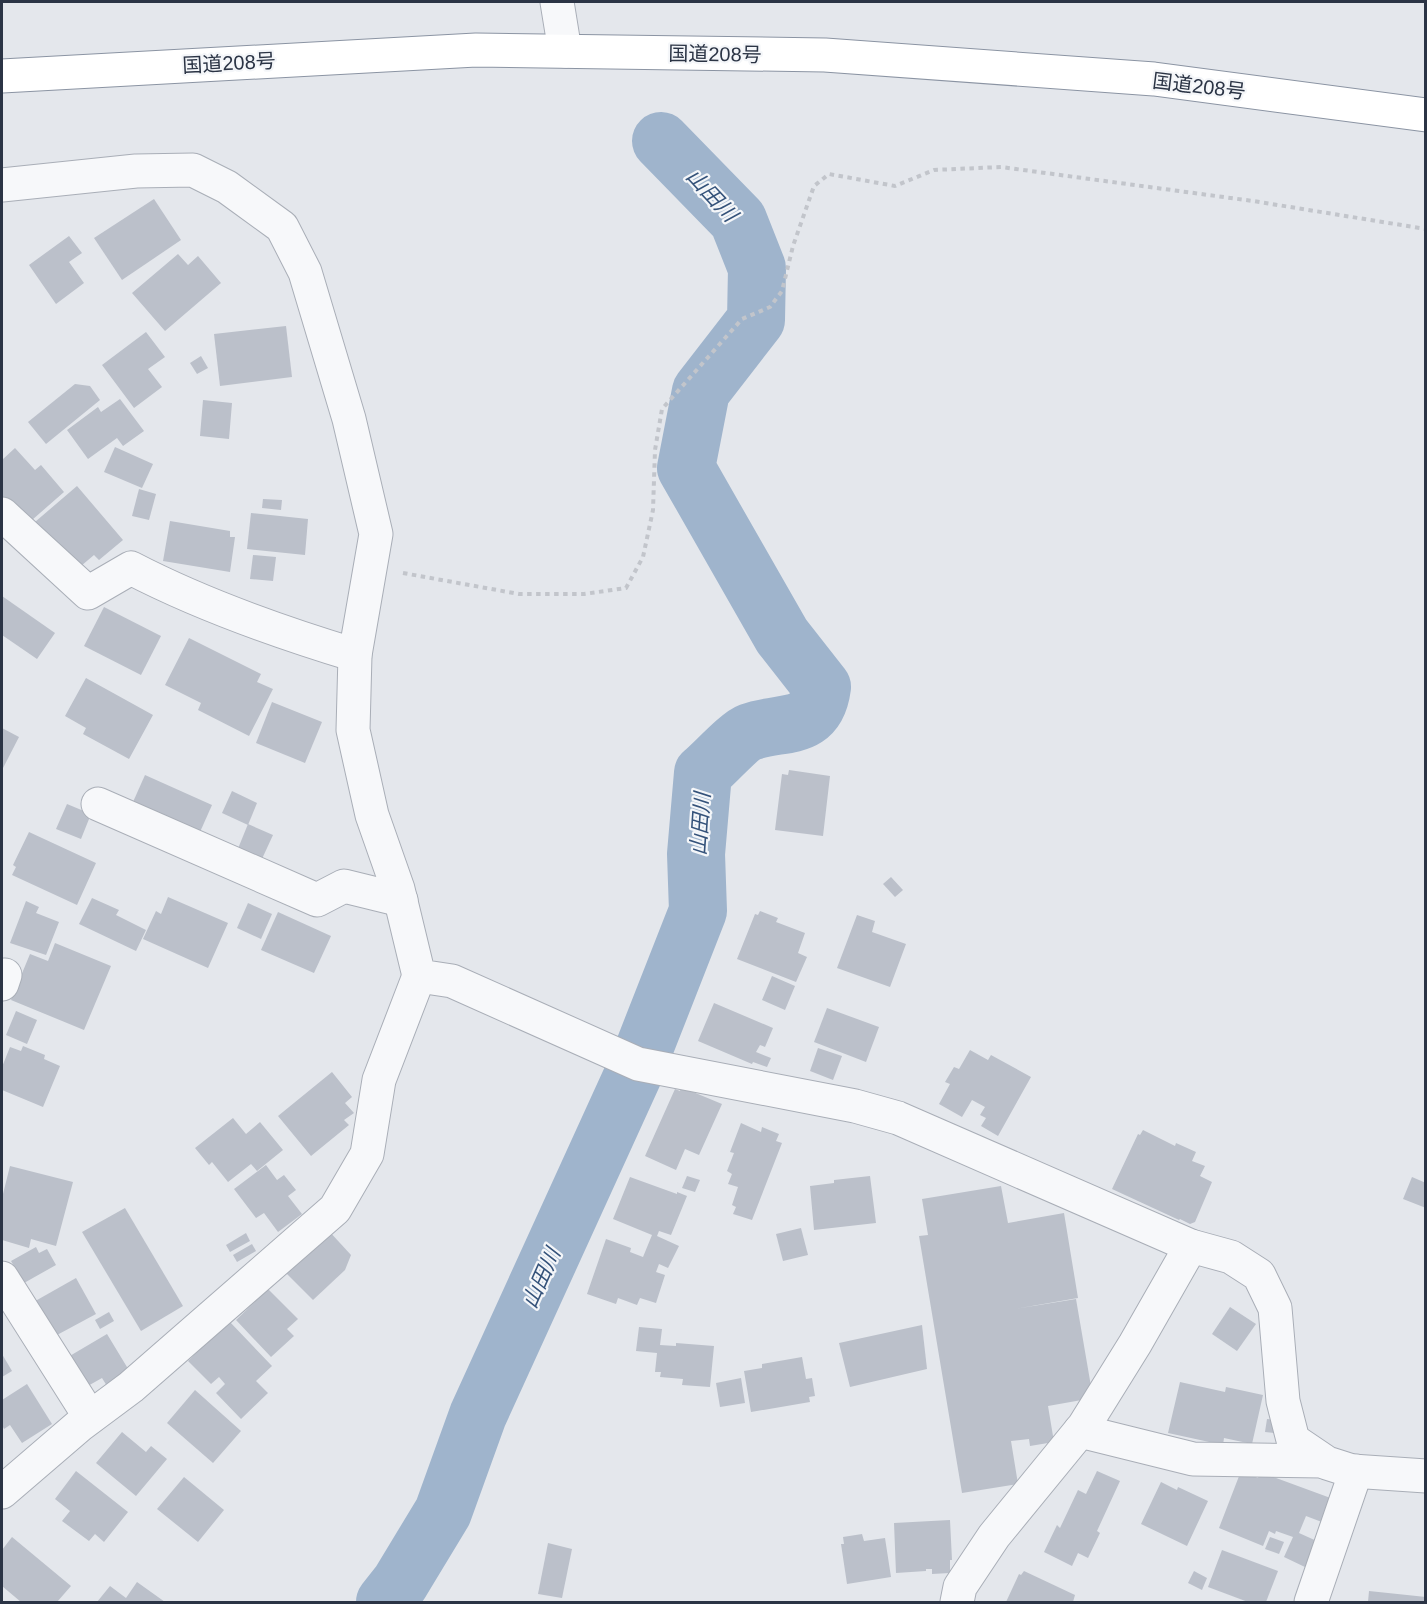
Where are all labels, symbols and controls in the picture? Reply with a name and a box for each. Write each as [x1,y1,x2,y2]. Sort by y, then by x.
street label: 国道208号 [668,42,762,66]
street label: 国道208号 [182,50,276,76]
street label: 国道208号 [1151,69,1247,103]
water label: 山田川 [682,164,743,227]
water label: 山田川 [686,790,714,856]
water label: 山田川 [518,1243,565,1311]

